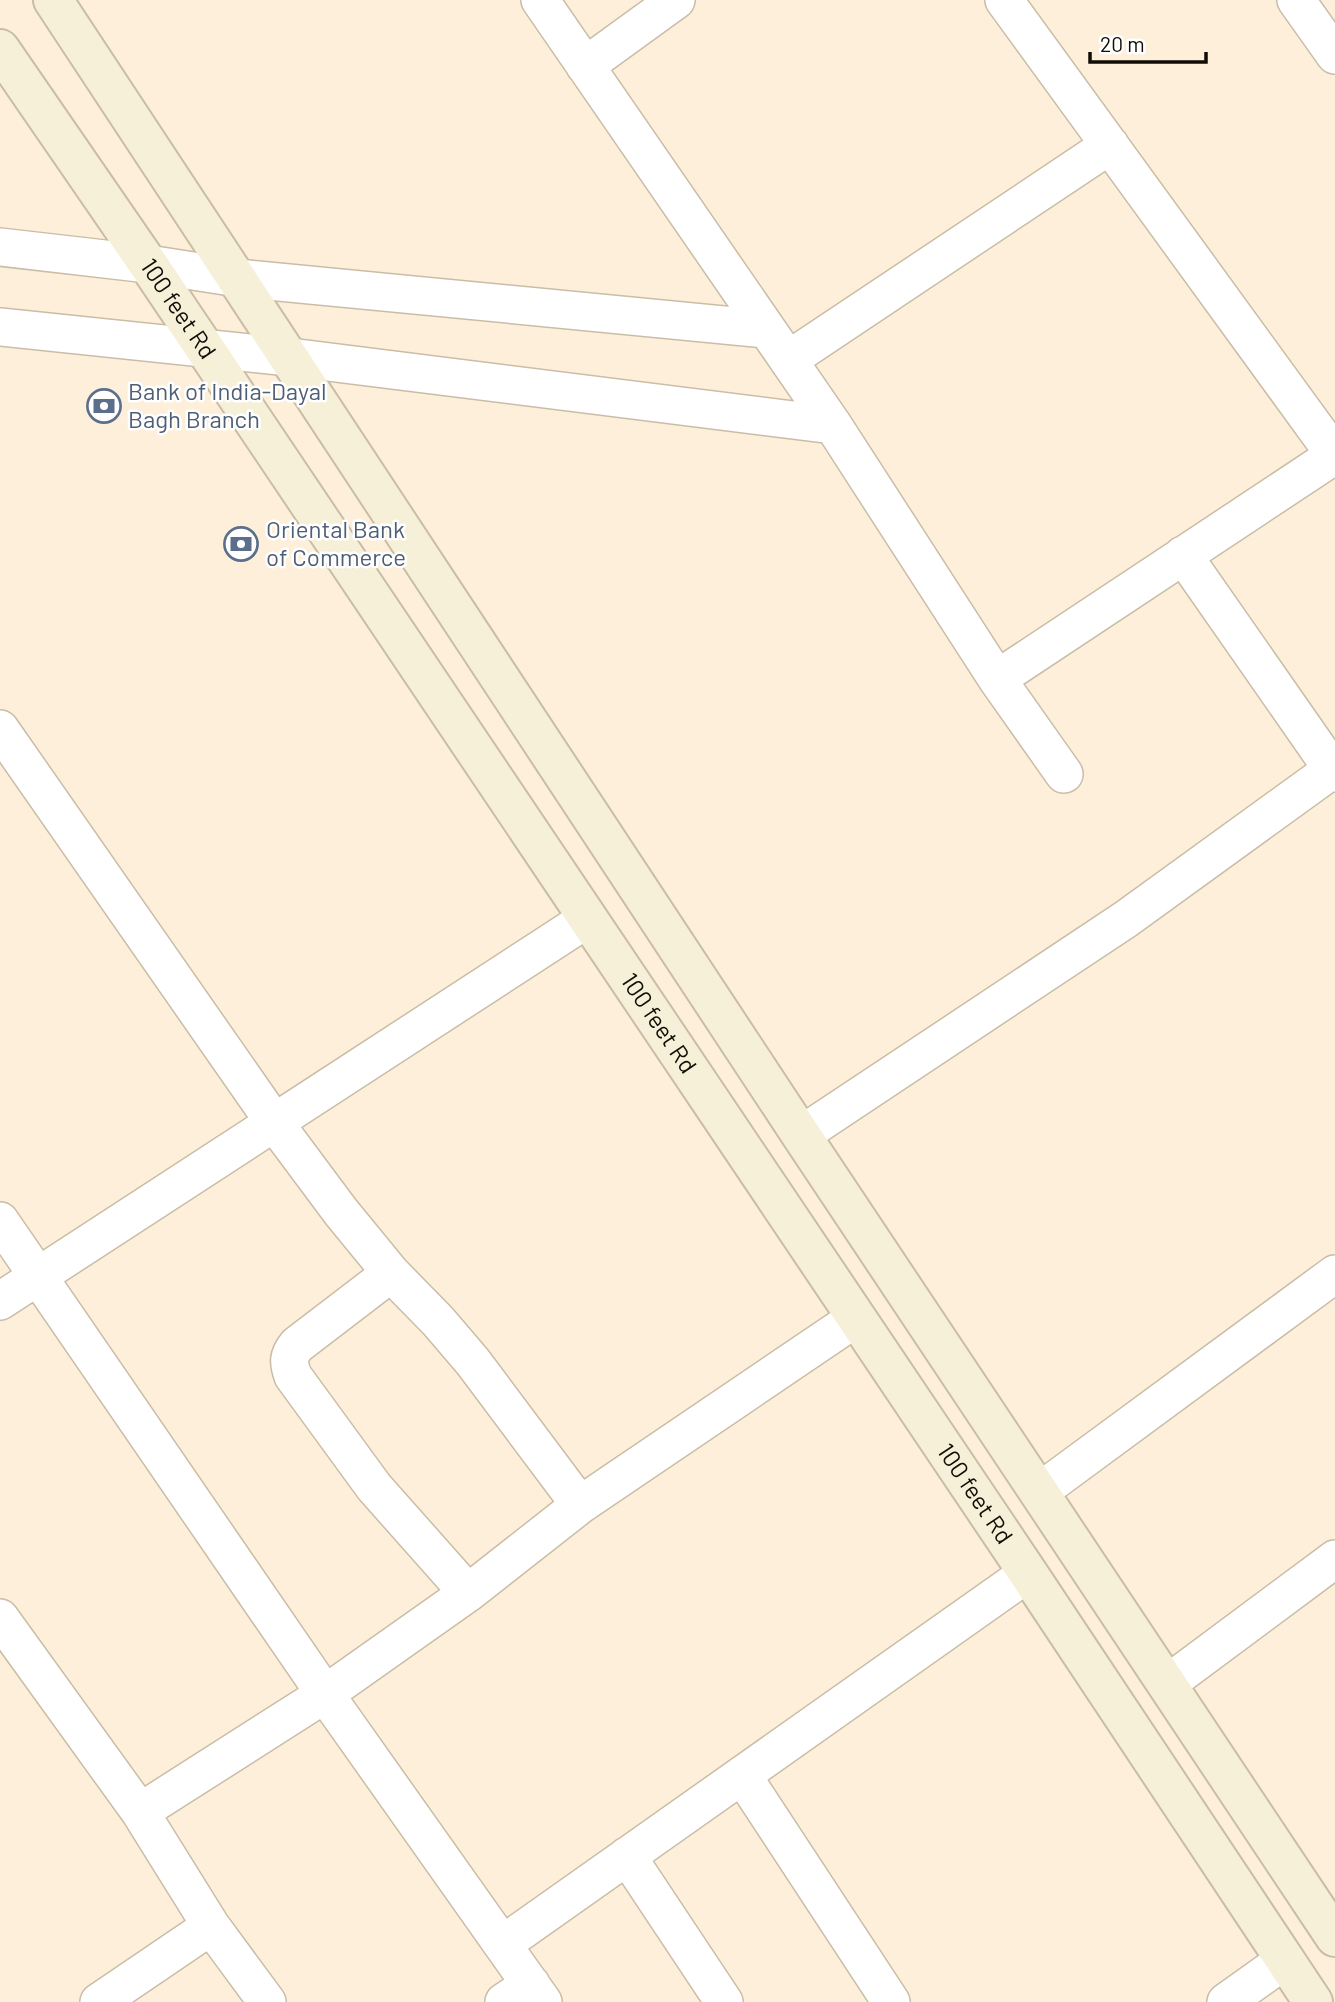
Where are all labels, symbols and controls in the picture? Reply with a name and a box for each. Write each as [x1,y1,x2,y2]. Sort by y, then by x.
scale bar [1090,21,1206,65]
text: 20 m [1100,31,1145,56]
street label: 100 feet Rd [135,252,223,364]
place label: Bank of India-Dayal Bagh Branch [128,376,327,433]
bank icon: Bank of India-Dayal Bagh Branch [85,387,123,425]
place label: Oriental Bank of Commerce [266,514,406,571]
bank icon: Oriental Bank of Commerce [222,525,260,563]
street label: 100 feet Rd [616,967,704,1078]
street label: 100 feet Rd [932,1437,1020,1549]

